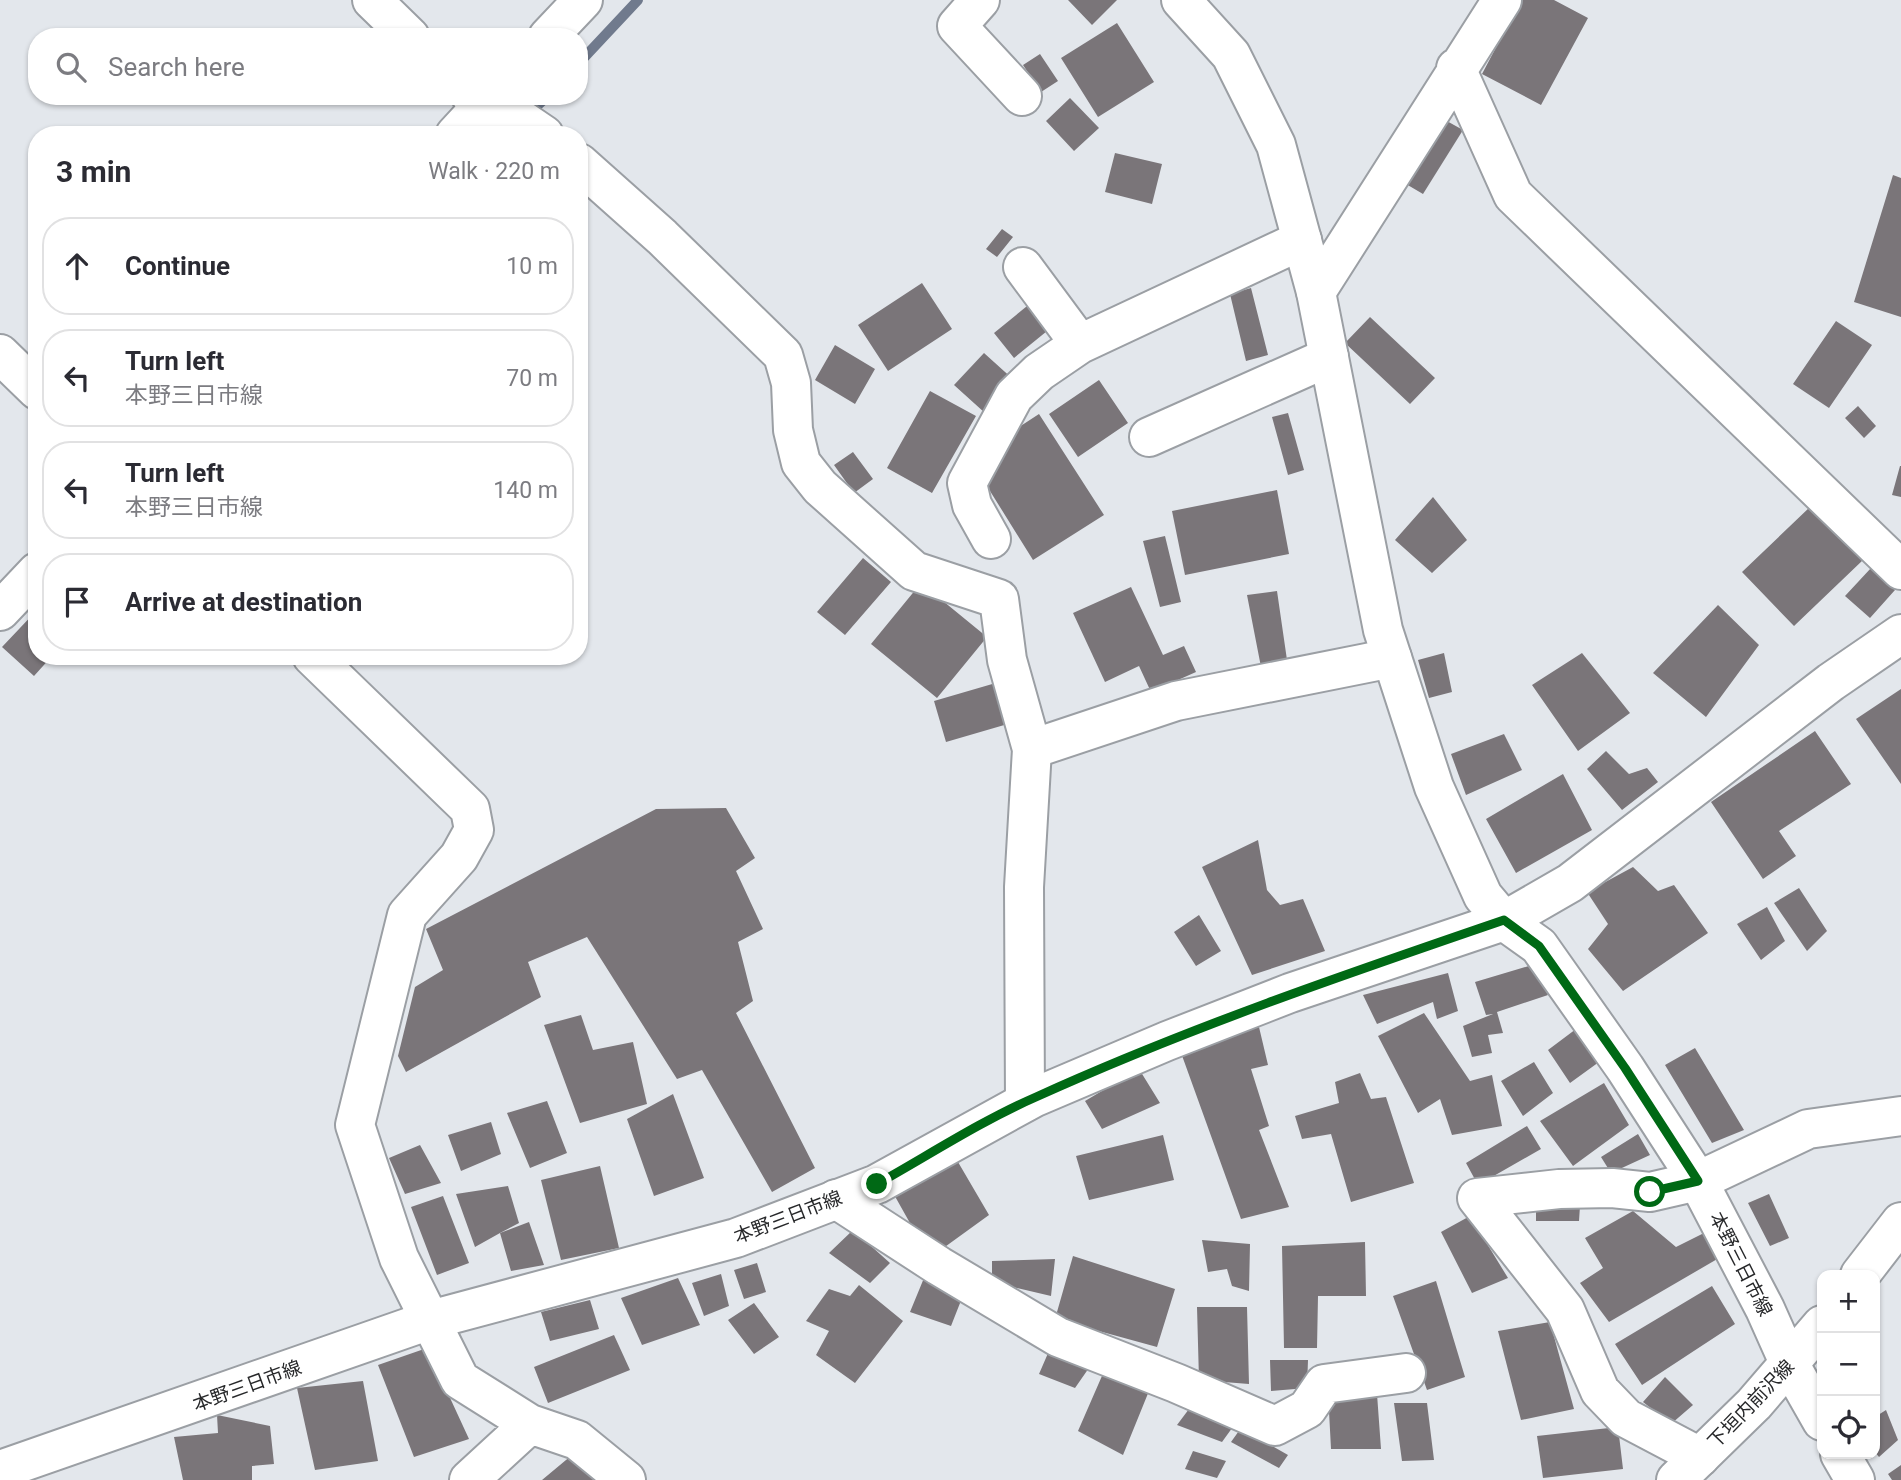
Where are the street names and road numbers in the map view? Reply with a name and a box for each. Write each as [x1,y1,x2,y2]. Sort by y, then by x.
street label: 本野三日市線 [731,1186,845,1248]
street label: 本野三日市線 [1705,1208,1777,1320]
street label: 下垣内前沢線 [1703,1355,1799,1453]
street label: 本野三日市線 [189,1356,305,1416]

